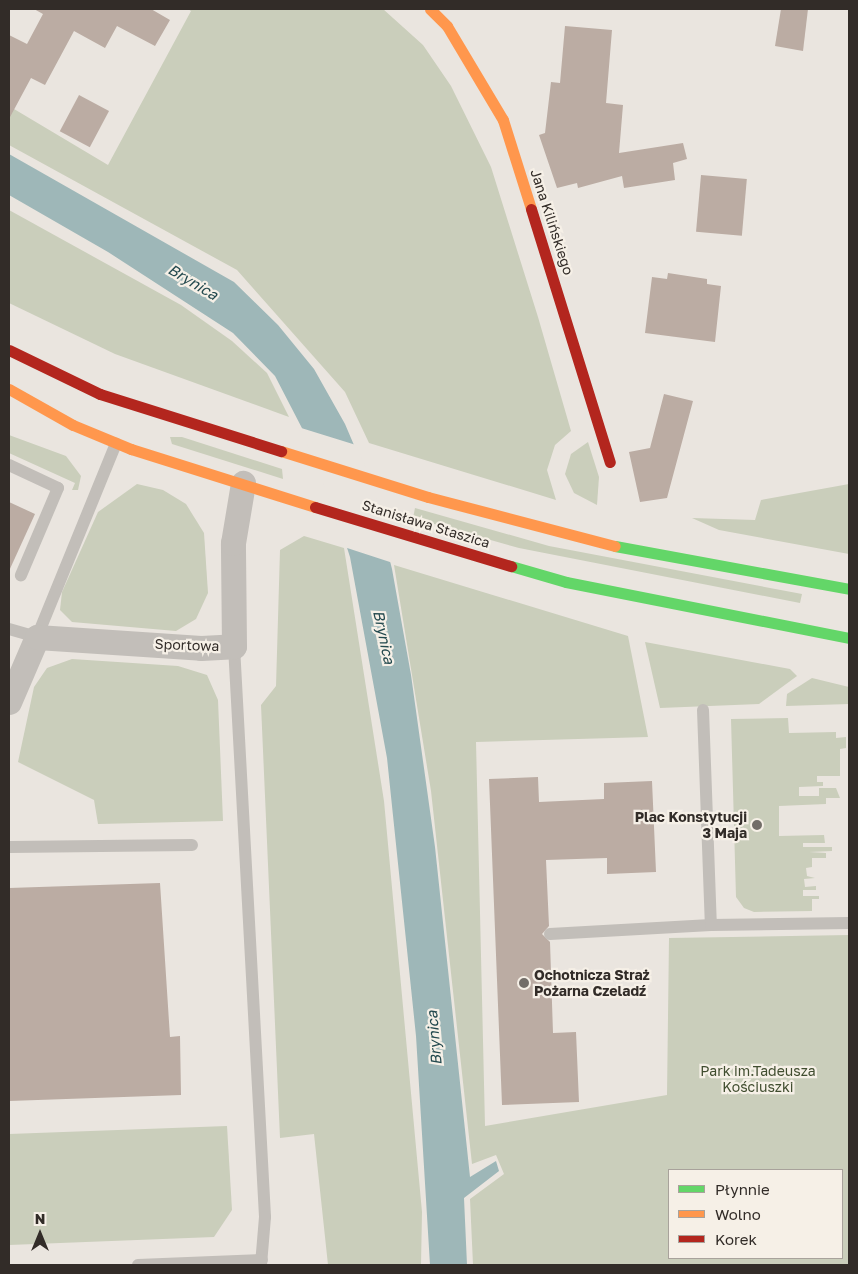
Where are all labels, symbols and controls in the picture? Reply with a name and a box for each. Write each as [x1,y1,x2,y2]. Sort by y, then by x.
street label: Jana Kilińskiego [527,167,577,277]
water label: Brynica [165,260,221,304]
street label: Stanisława Staszica [360,497,492,551]
water label: Brynica [370,608,398,666]
street label: Sportowa [154,635,220,655]
place label: Plac Konstytucji 3 Maja [635,809,747,842]
marker: Plac Konstytucji 3 Maja [751,819,763,831]
place label: Ochotnicza Straż Pożarna Czeladź [534,967,650,1000]
marker: Ochotnicza Straż Pożarna Czeladź [518,977,530,989]
water label: Brynica [423,1010,445,1066]
park label: Park im.Tadeusza Kościuszki [700,1063,816,1096]
legend [668,1169,843,1259]
text: Płynnie [715,1180,770,1198]
text: Wolno [715,1205,761,1223]
north arrow [15,1209,65,1259]
text: N [35,1210,45,1227]
text: Korek [715,1230,757,1248]

